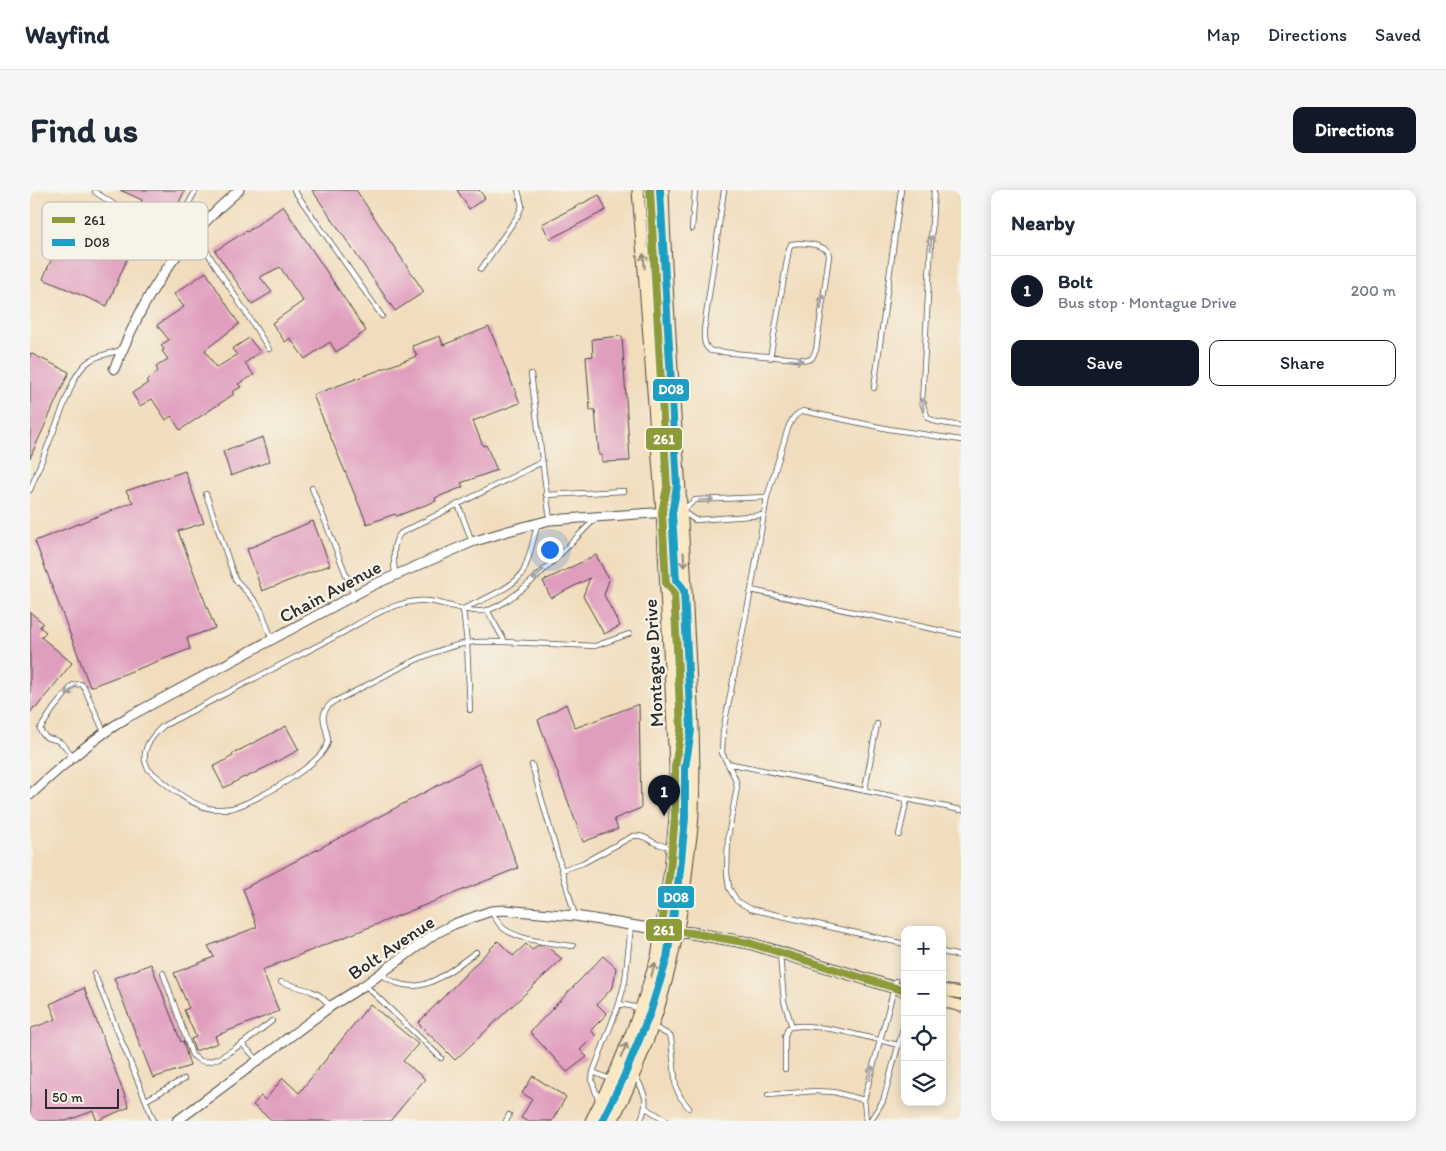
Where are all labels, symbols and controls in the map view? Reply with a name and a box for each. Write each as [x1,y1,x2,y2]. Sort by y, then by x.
text: Wayfind [25,20,109,49]
text: Map [1207,24,1240,46]
text: Directions [1268,24,1347,46]
text: Saved [1375,24,1421,46]
button: Directions [1293,107,1416,153]
text: Find us [30,109,138,151]
legend [42,202,208,260]
text: Nearby [1011,210,1075,235]
text: 261 [84,212,106,229]
text: D08 [84,234,110,251]
one-way arrow [926,235,935,251]
one-way arrow [640,253,649,269]
text: Bolt [1058,270,1093,293]
text: 1 [1023,281,1031,300]
text: 200 m [1351,281,1396,300]
text: Bus stop · Montague Drive [1058,293,1237,312]
one-way arrow [817,294,827,310]
button: Save [1011,340,1199,386]
button: Share [1209,340,1396,386]
one-way arrow [788,355,804,364]
line badge: D08 [652,378,690,402]
text: D08 [658,381,684,398]
one-way arrow [918,397,928,413]
line badge: 261 [645,427,683,451]
text: 261 [653,431,675,448]
one-way arrow [698,495,714,504]
your location [537,537,563,563]
one-way arrow [680,552,689,568]
street label: Chain Avenue [275,555,385,628]
one-way arrow [532,568,544,580]
street label: Montague Drive [639,598,668,728]
one-way arrow [64,684,77,695]
pin: 1 [648,775,680,816]
line badge: D08 [657,885,695,909]
text: D08 [663,889,689,906]
street label: Bolt Avenue [344,910,439,985]
line badge: 261 [645,918,683,942]
text: 261 [653,922,675,939]
map controls [901,926,946,1106]
button: + [901,926,946,971]
one-way arrow [648,962,658,978]
button: − [901,971,946,1016]
button: locate [901,1016,946,1061]
one-way arrow [620,1043,630,1058]
button: layers [901,1061,946,1106]
one-way arrow [867,1066,877,1082]
scale bar [45,1086,119,1109]
text: 50 m [52,1089,83,1106]

